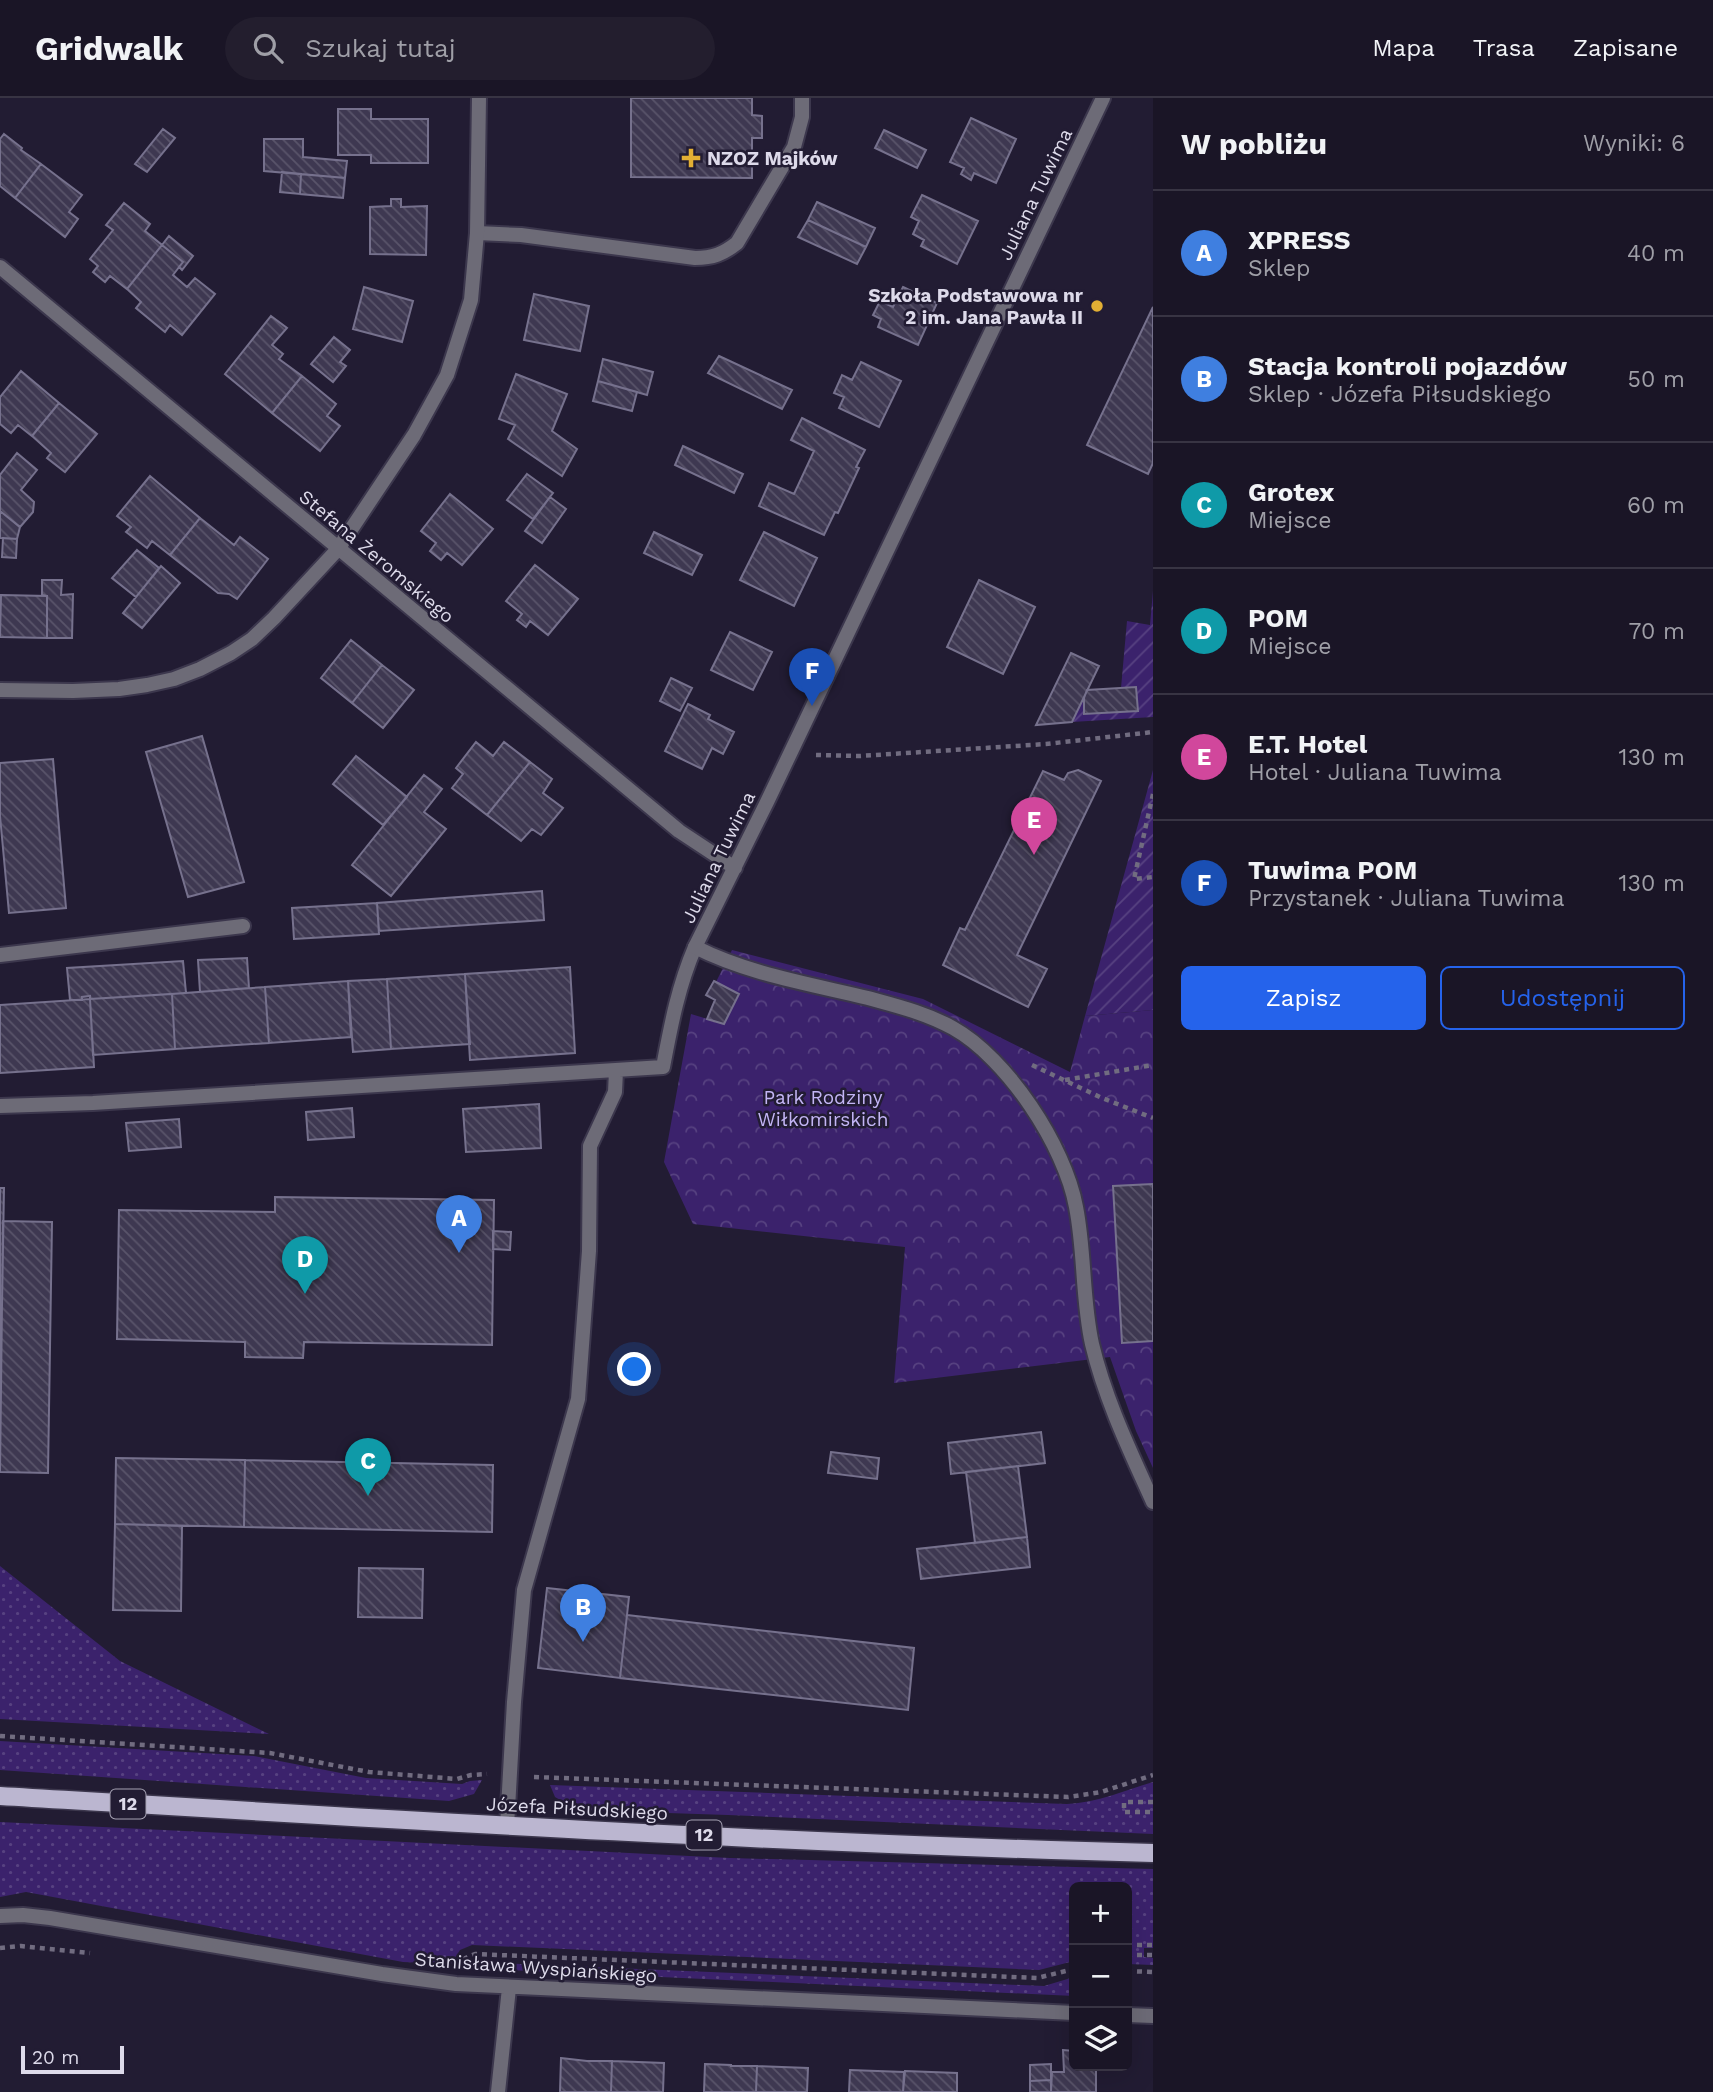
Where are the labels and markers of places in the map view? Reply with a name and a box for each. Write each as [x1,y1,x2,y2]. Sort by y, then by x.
place label: NZOZ Majków [707,147,838,170]
marker: NZOZ Majków [681,148,701,168]
place label: Szkoła Podstawowa nr 2 im. Jana Pawła II [868,284,1084,329]
marker: Szkoła Podstawowa nr 2 im. Jana Pawła II [1089,298,1105,314]
pin: F [789,648,835,706]
pin: E [1011,797,1057,855]
pin: A [436,1195,482,1253]
pin: D [282,1236,328,1294]
pin: C [345,1438,391,1496]
pin: B [560,1584,606,1642]

